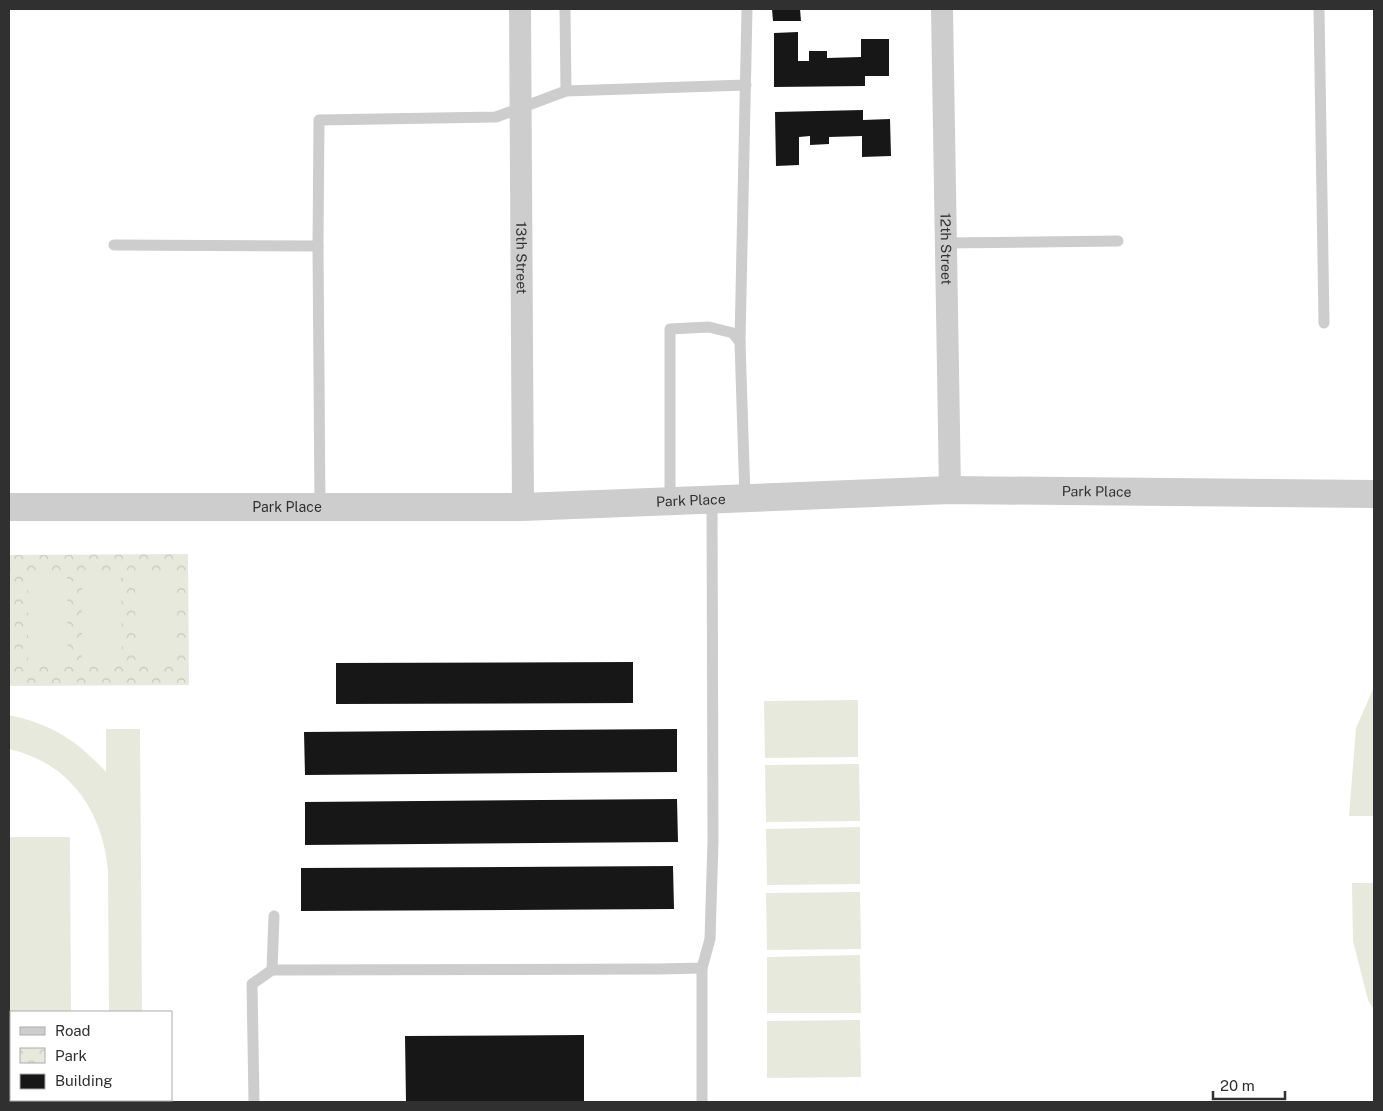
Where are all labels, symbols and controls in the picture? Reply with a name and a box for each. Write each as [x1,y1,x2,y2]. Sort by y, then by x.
street label: 12th Street [937,213,955,285]
street label: 13th Street [513,222,530,294]
street label: Park Place [1062,483,1132,500]
street label: Park Place [656,491,726,510]
street label: Park Place [252,499,322,515]
legend [10,1011,172,1101]
text: Road [55,1022,91,1039]
text: Park [55,1047,87,1064]
scale bar [1213,1068,1286,1100]
text: Building [55,1072,113,1089]
text: 20 m [1220,1077,1255,1094]

